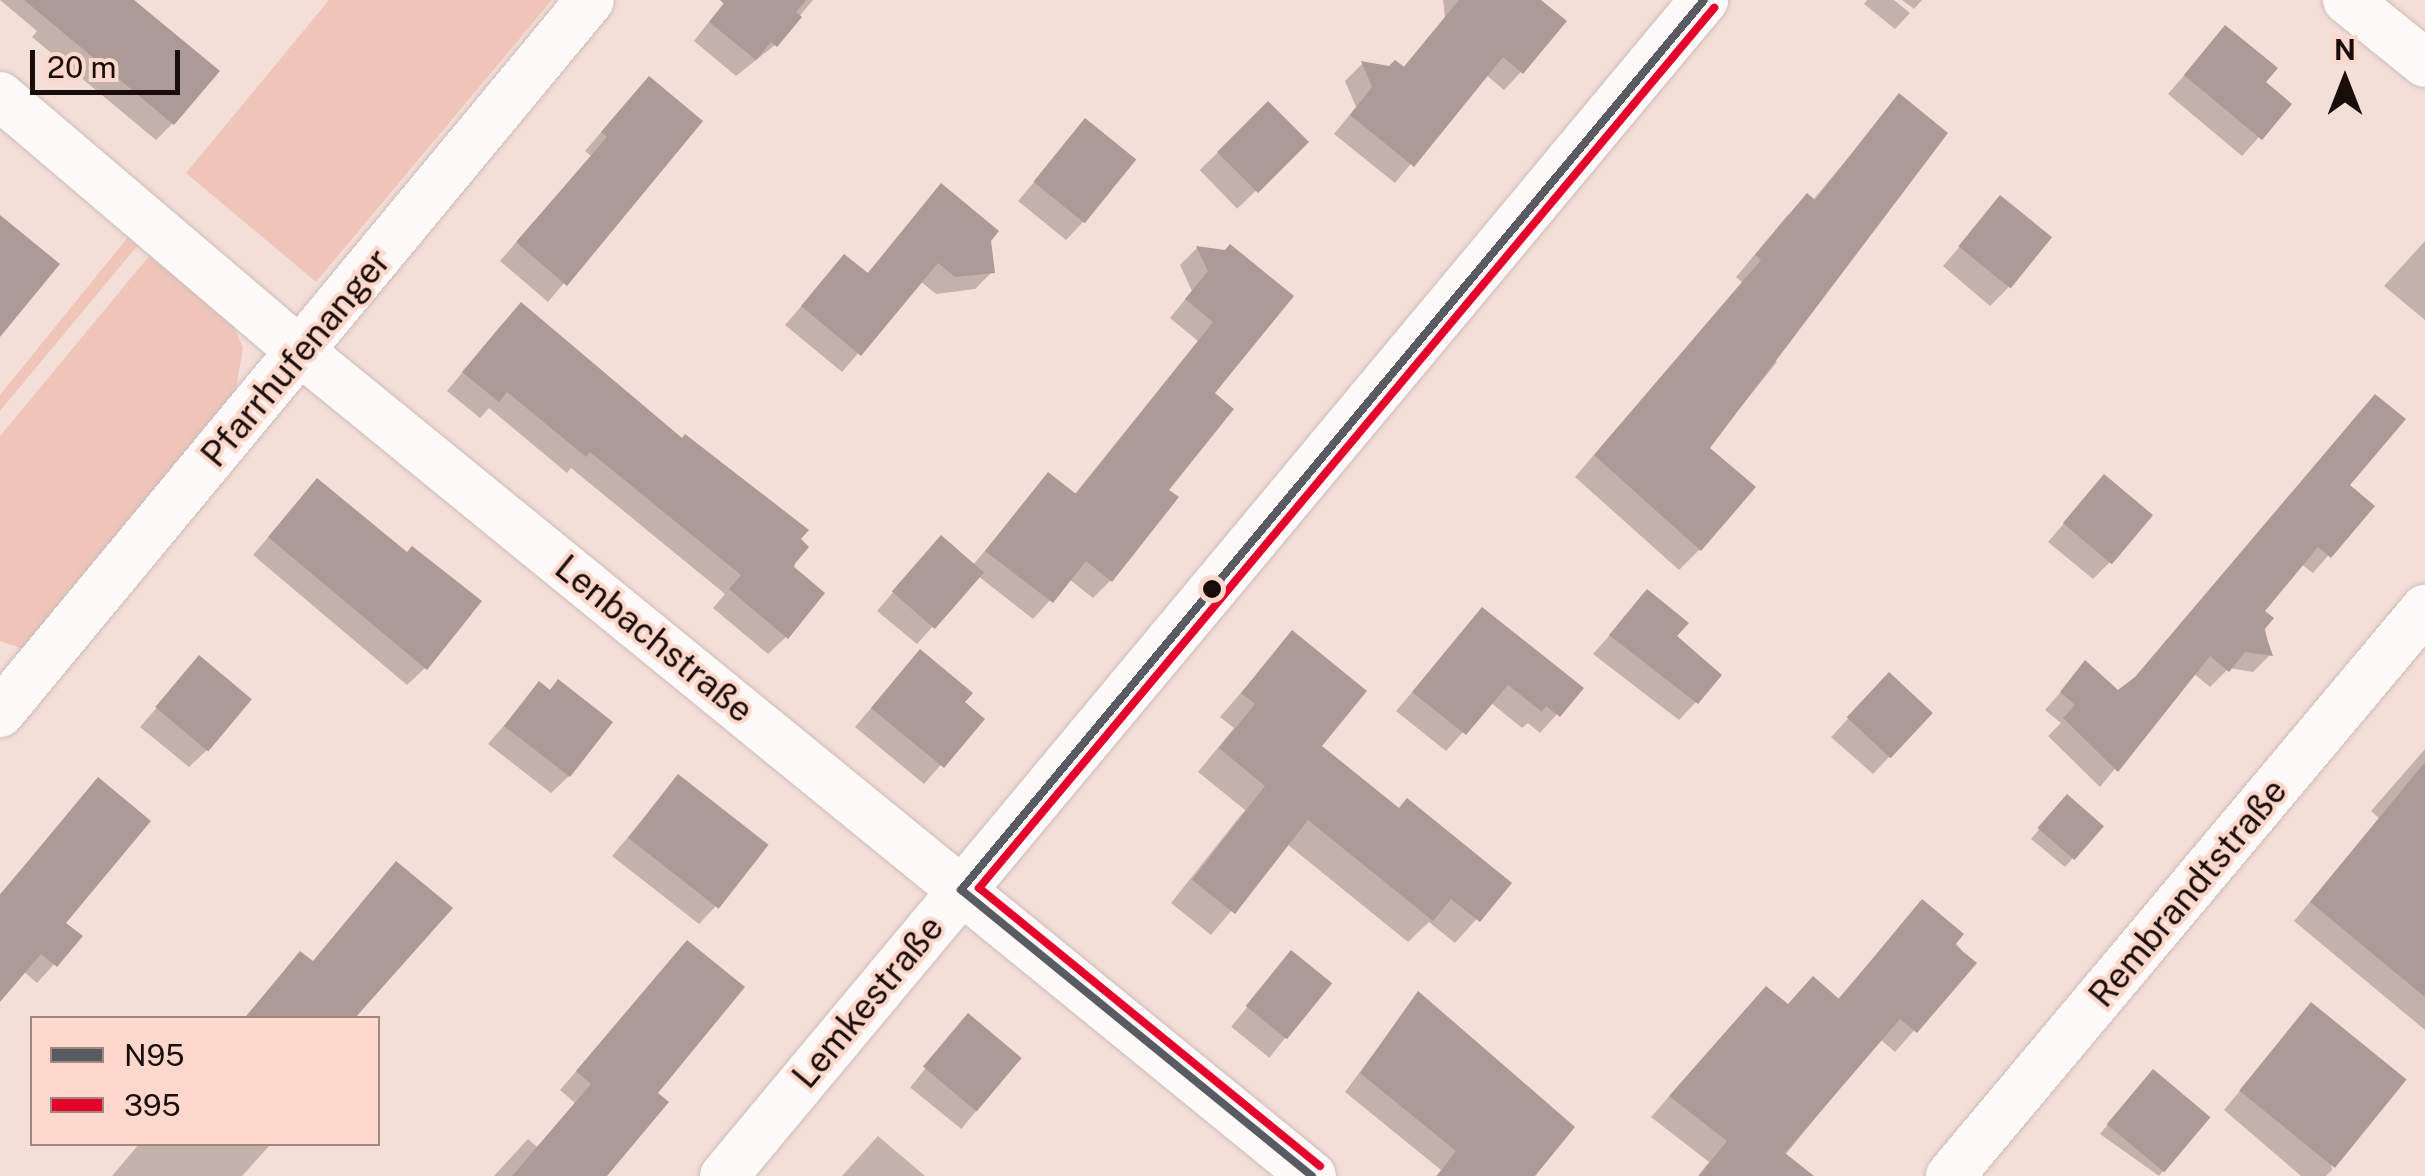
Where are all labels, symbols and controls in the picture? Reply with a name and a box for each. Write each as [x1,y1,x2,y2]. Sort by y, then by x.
scale bar [35,30,185,92]
north arrow [2295,30,2395,130]
text: N [2334,33,2356,66]
text: 20 m [47,49,116,85]
street label: Pfarrhufenanger [193,241,399,475]
street label: Lenbachstraße [547,546,761,732]
unlabelled marker [1202,579,1222,599]
street label: Rembrandtstraße [2080,770,2296,1016]
street label: Lemkestraße [784,907,952,1097]
legend [30,1016,380,1146]
text: N95 [124,1037,185,1073]
text: 395 [124,1087,181,1123]

